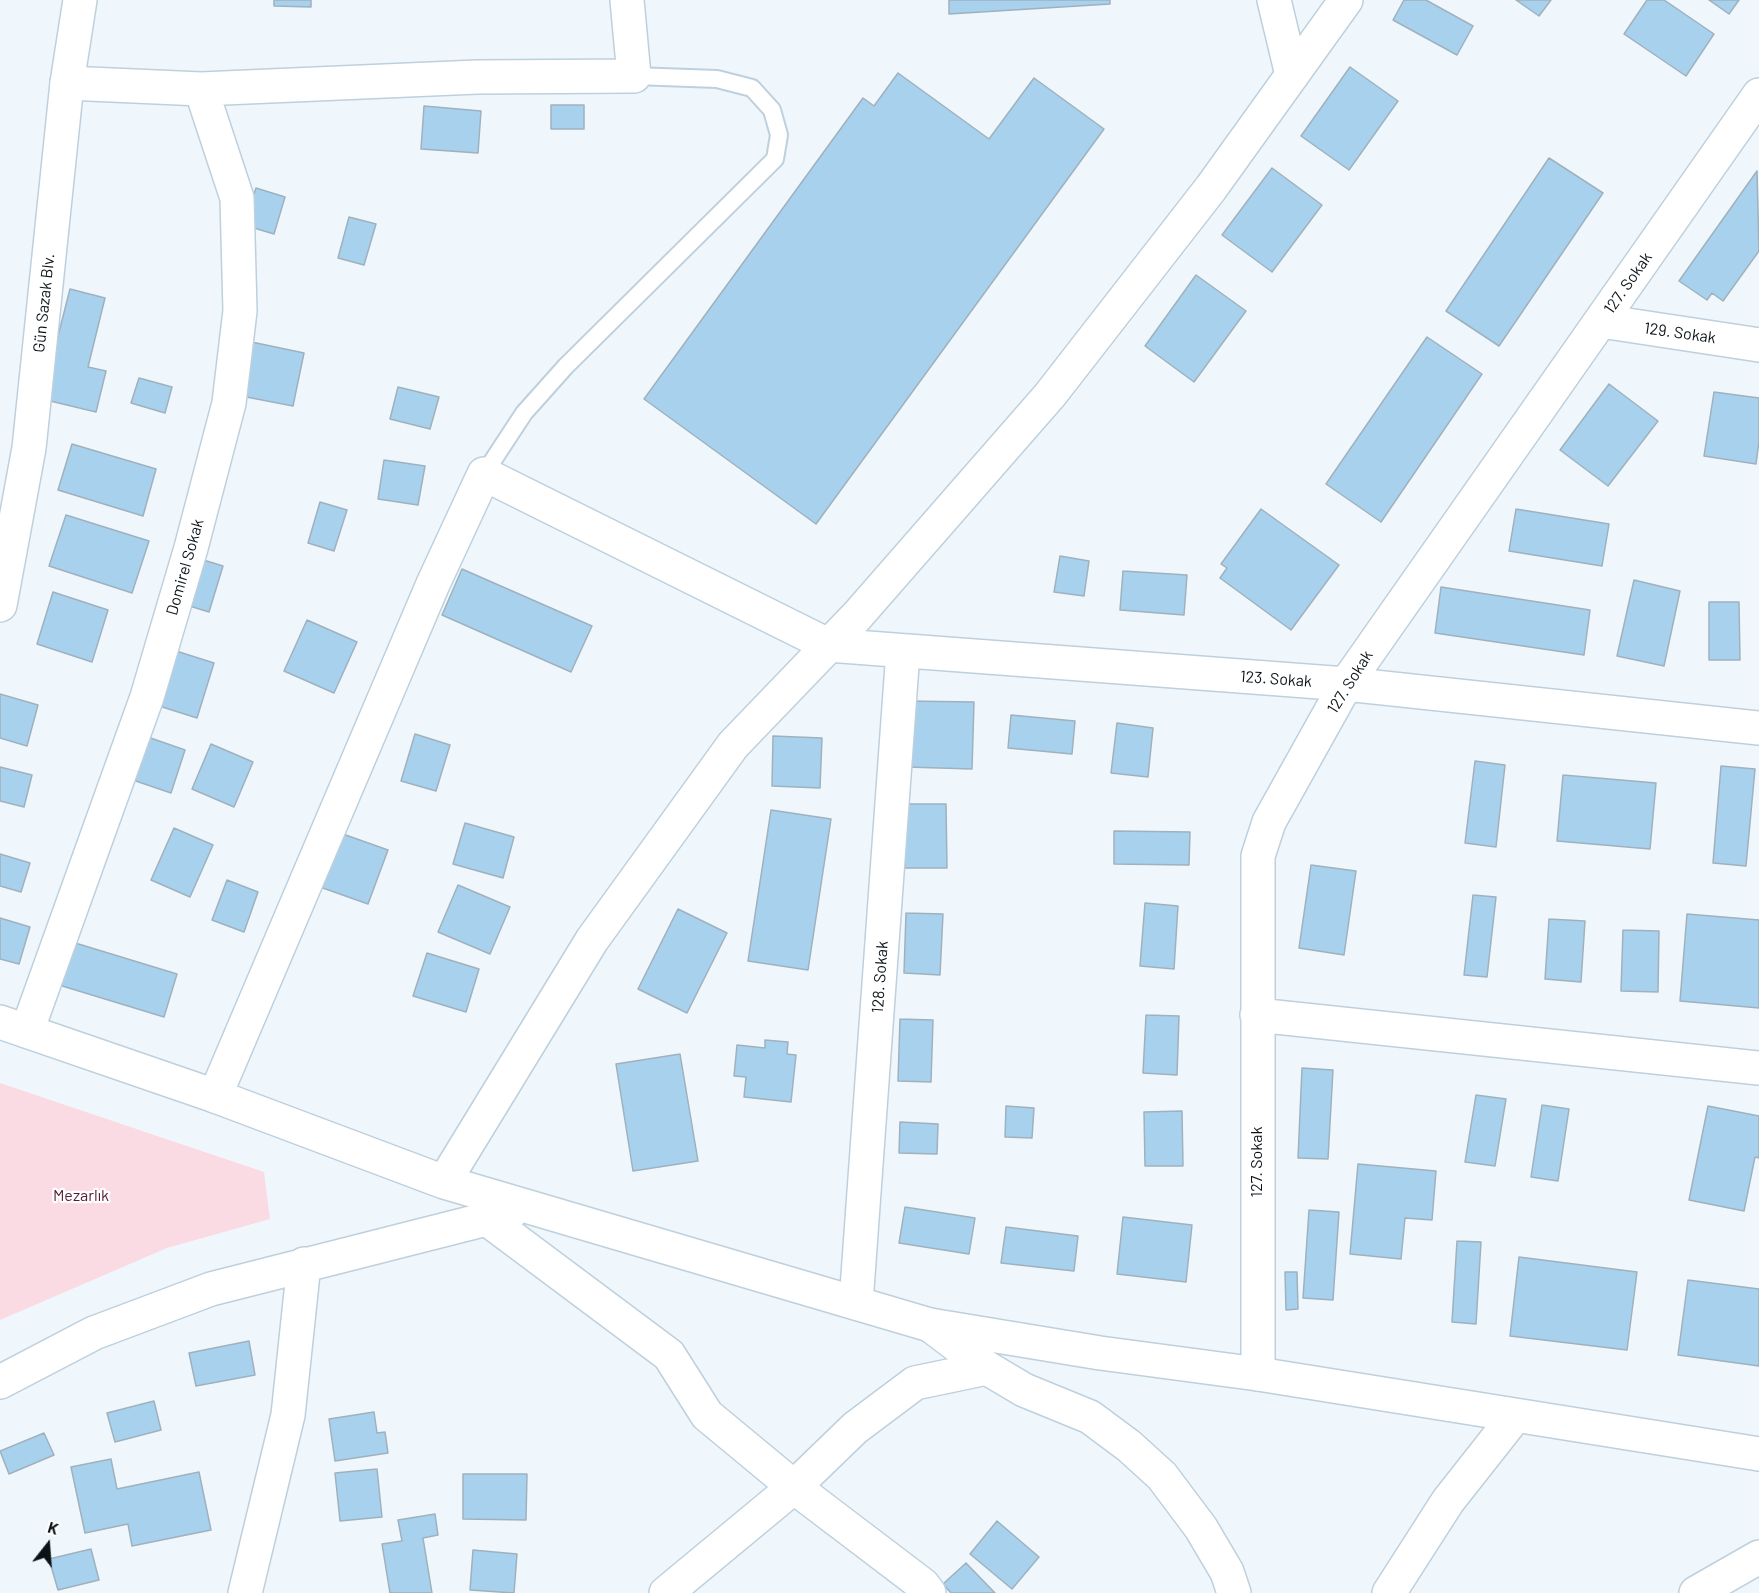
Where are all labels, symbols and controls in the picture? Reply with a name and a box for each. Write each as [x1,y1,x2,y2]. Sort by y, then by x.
street label: 127. Sokak [1600,248,1656,318]
street label: Gün Sazak Blv. [29,253,59,353]
street label: 129. Sokak [1643,318,1717,348]
street label: Domirel Sokak [162,517,208,617]
street label: 127. Sokak [1323,647,1377,717]
street label: 123. Sokak [1239,667,1313,691]
street label: 128. Sokak [868,940,892,1014]
street label: 127. Sokak [1247,1127,1267,1197]
park label: Mezarlık [53,1186,109,1206]
north arrow [18,1515,78,1575]
text: K [46,1517,61,1538]

